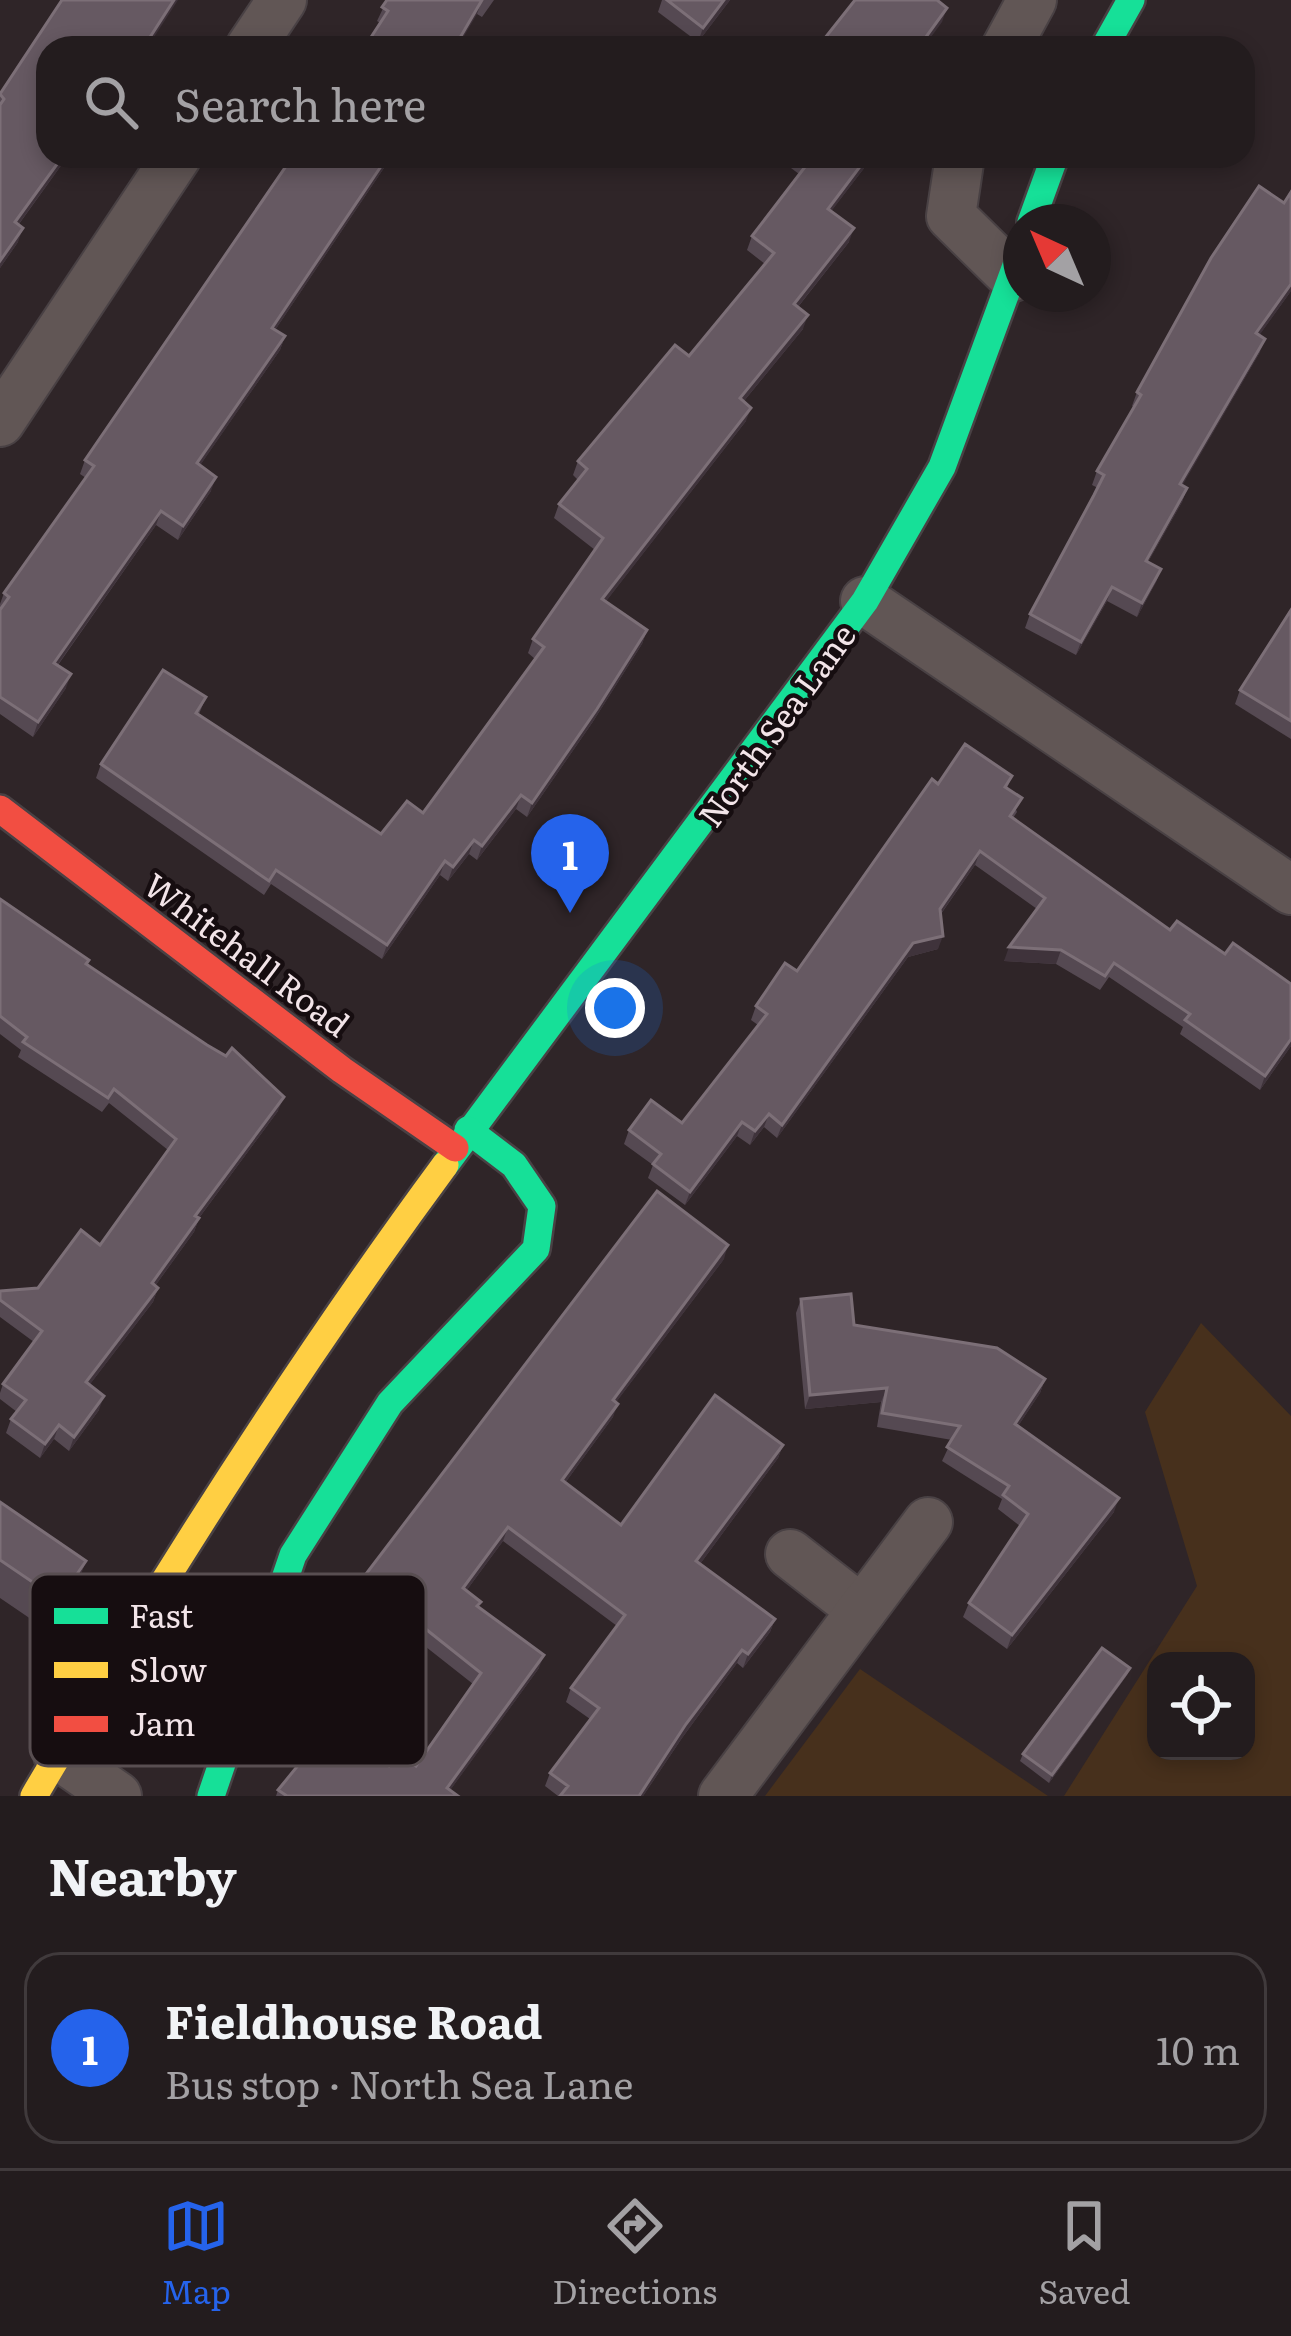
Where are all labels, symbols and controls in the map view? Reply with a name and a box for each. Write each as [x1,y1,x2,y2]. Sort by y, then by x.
search box [36,36,1255,168]
icon: search [78,69,144,135]
text: Search here [174,69,426,136]
north arrow [1003,204,1111,312]
street label: North Sea Lane [684,612,866,836]
pin: 1 [531,814,609,913]
street label: Whitehall Road [135,859,361,1047]
your location [585,978,645,1038]
legend [30,1574,426,1766]
text: Fast [129,1589,194,1638]
text: Slow [129,1643,207,1692]
map controls [1147,1652,1255,1760]
button: locate [1147,1652,1255,1760]
text: Jam [129,1697,196,1746]
text: Nearby [48,1836,237,1912]
text: Fieldhouse Road [165,1986,543,2053]
text: 1 [82,2019,98,2077]
text: 10 m [1156,2019,1240,2077]
text: Bus stop · North Sea Lane [165,2053,633,2111]
tab: Map [161,2193,231,2314]
tab: Directions [552,2193,717,2314]
tab: Saved [1038,2193,1130,2314]

